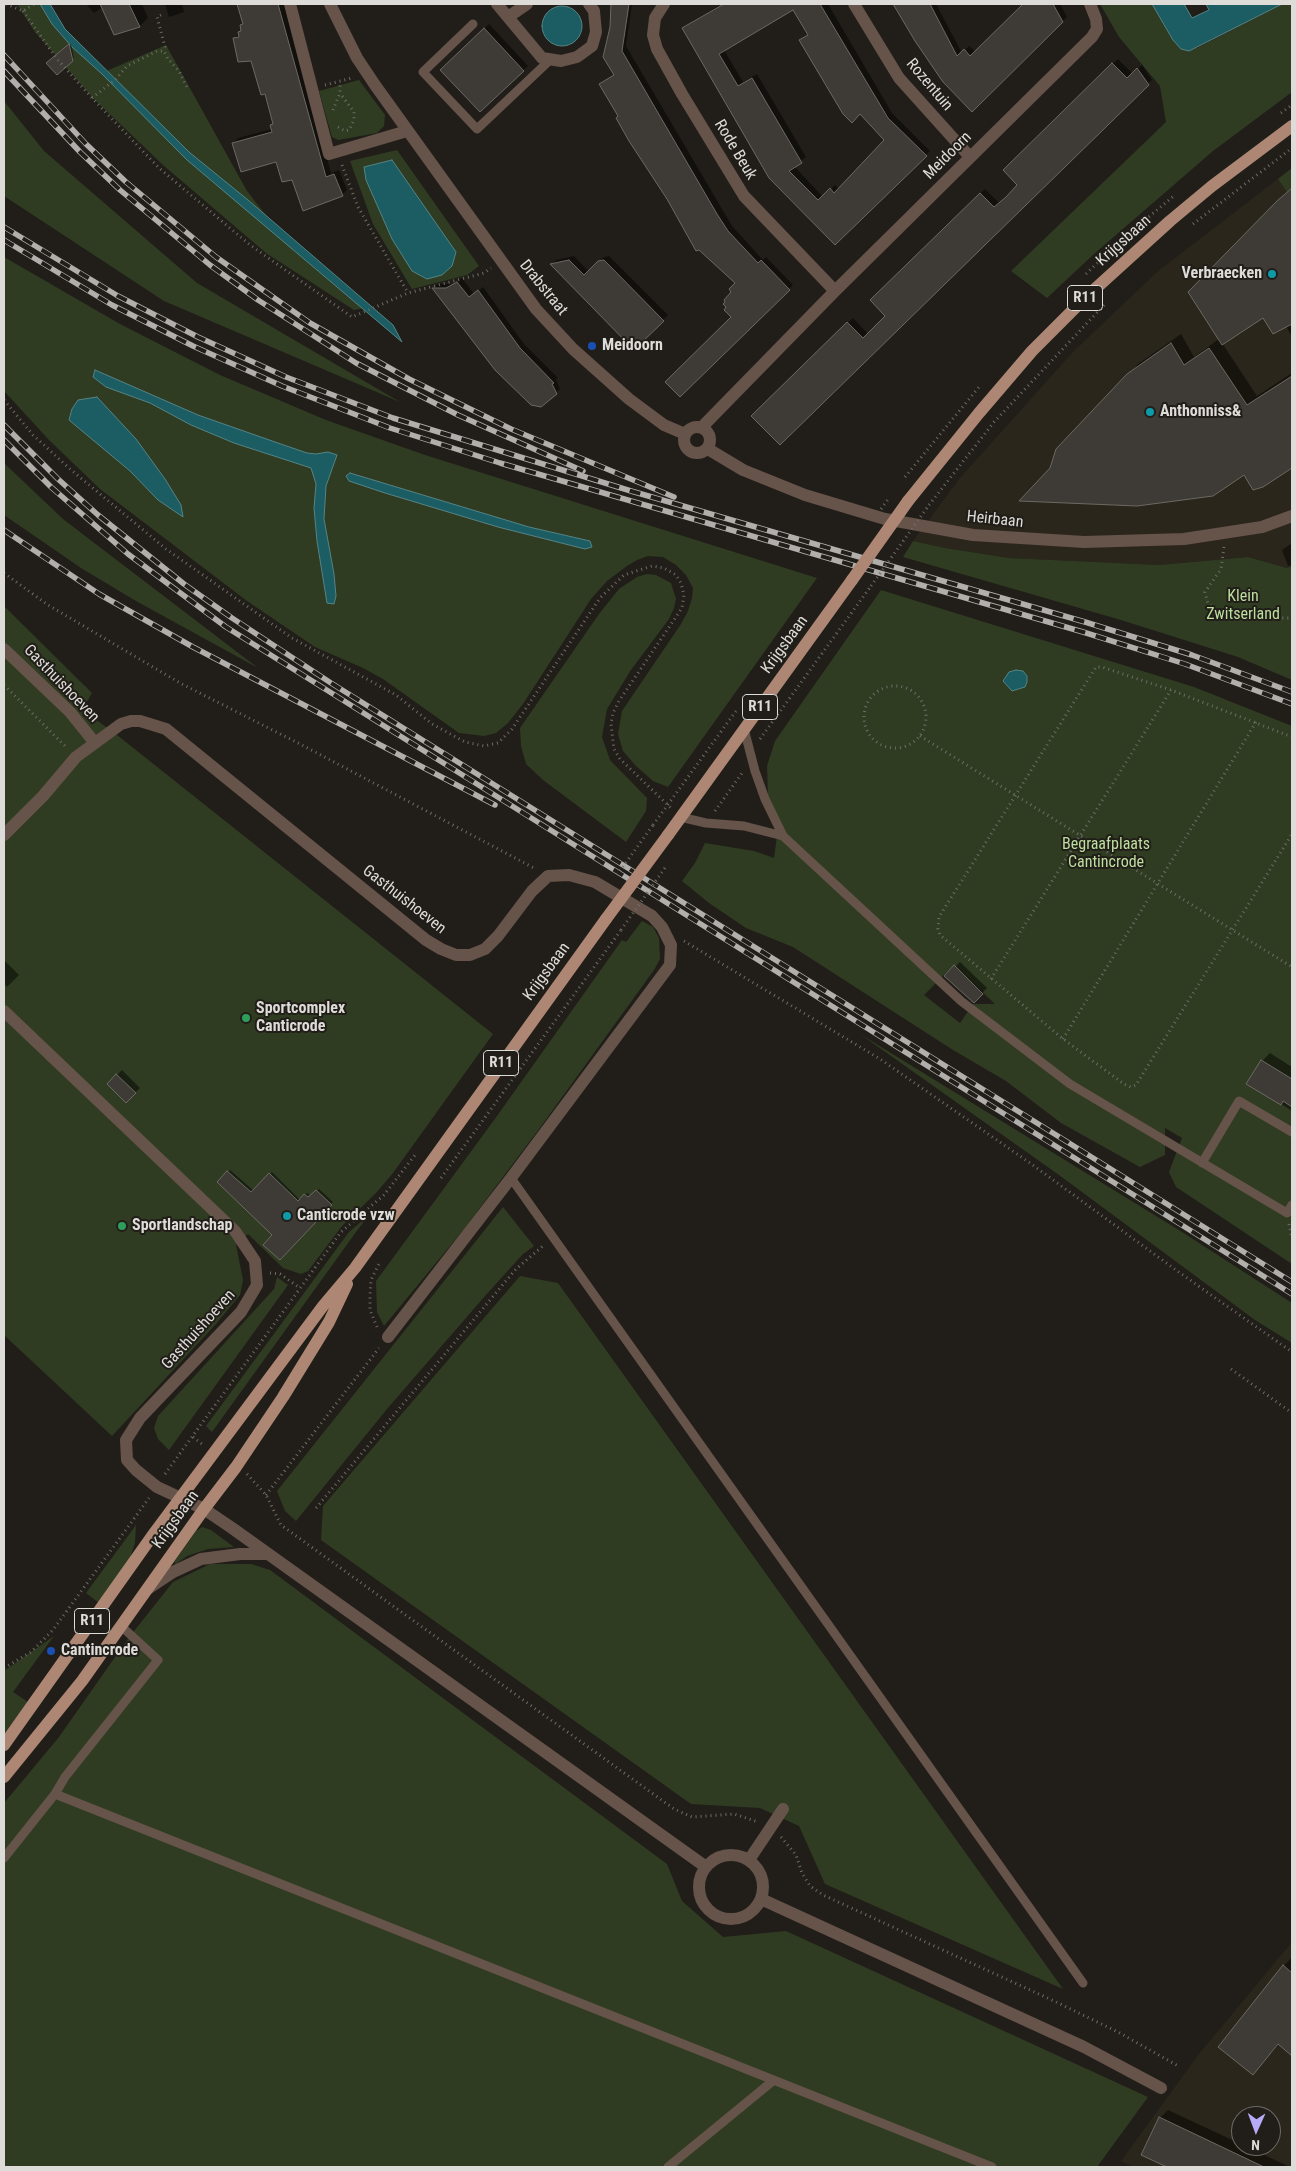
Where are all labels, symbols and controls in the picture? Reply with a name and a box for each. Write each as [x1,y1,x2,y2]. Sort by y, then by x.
street label: Rozentuin [902,55,956,115]
street label: Rode Beuk [710,116,760,184]
street label: Meidoorn [920,128,976,184]
street label: Krijgsbaan [1093,211,1155,271]
street label: Drabstraat [515,256,571,320]
place label: Verbraecken [1182,264,1262,284]
marker: Verbraecken [1266,268,1278,280]
road number: R11 [1068,286,1102,310]
place label: Meidoorn [602,336,663,356]
marker: Meidoorn [586,340,598,352]
place label: Anthonniss& [1160,402,1241,422]
marker: Anthonniss& [1144,406,1156,418]
street label: Heirbaan [966,507,1024,533]
park label: Klein Zwitserland [1206,587,1280,625]
street label: Krijgsbaan [758,612,812,678]
street label: Gasthuishoeven [19,641,103,727]
road number: R11 [742,694,778,720]
park label: Begraafplaats Cantincrode [1062,835,1150,873]
street label: Gasthuishoeven [358,861,450,939]
street label: Krijgsbaan [520,939,574,1005]
place label: Sportcomplex Canticrode [256,999,345,1037]
marker: Sportcomplex Canticrode [240,1012,252,1024]
road number: R11 [484,1050,518,1076]
place label: Canticrode vzw [297,1206,395,1226]
marker: Canticrode vzw [281,1210,293,1222]
place label: Sportlandschap [132,1216,232,1236]
marker: Sportlandschap [116,1220,128,1232]
street label: Gasthuishoeven [158,1286,240,1374]
street label: Krijgsbaan [149,1487,203,1553]
road number: R11 [74,1608,110,1634]
place label: Cantincrode [61,1641,138,1661]
marker: Cantincrode [45,1645,57,1657]
north arrow [1231,2106,1281,2156]
text: N [1251,2137,1260,2153]

